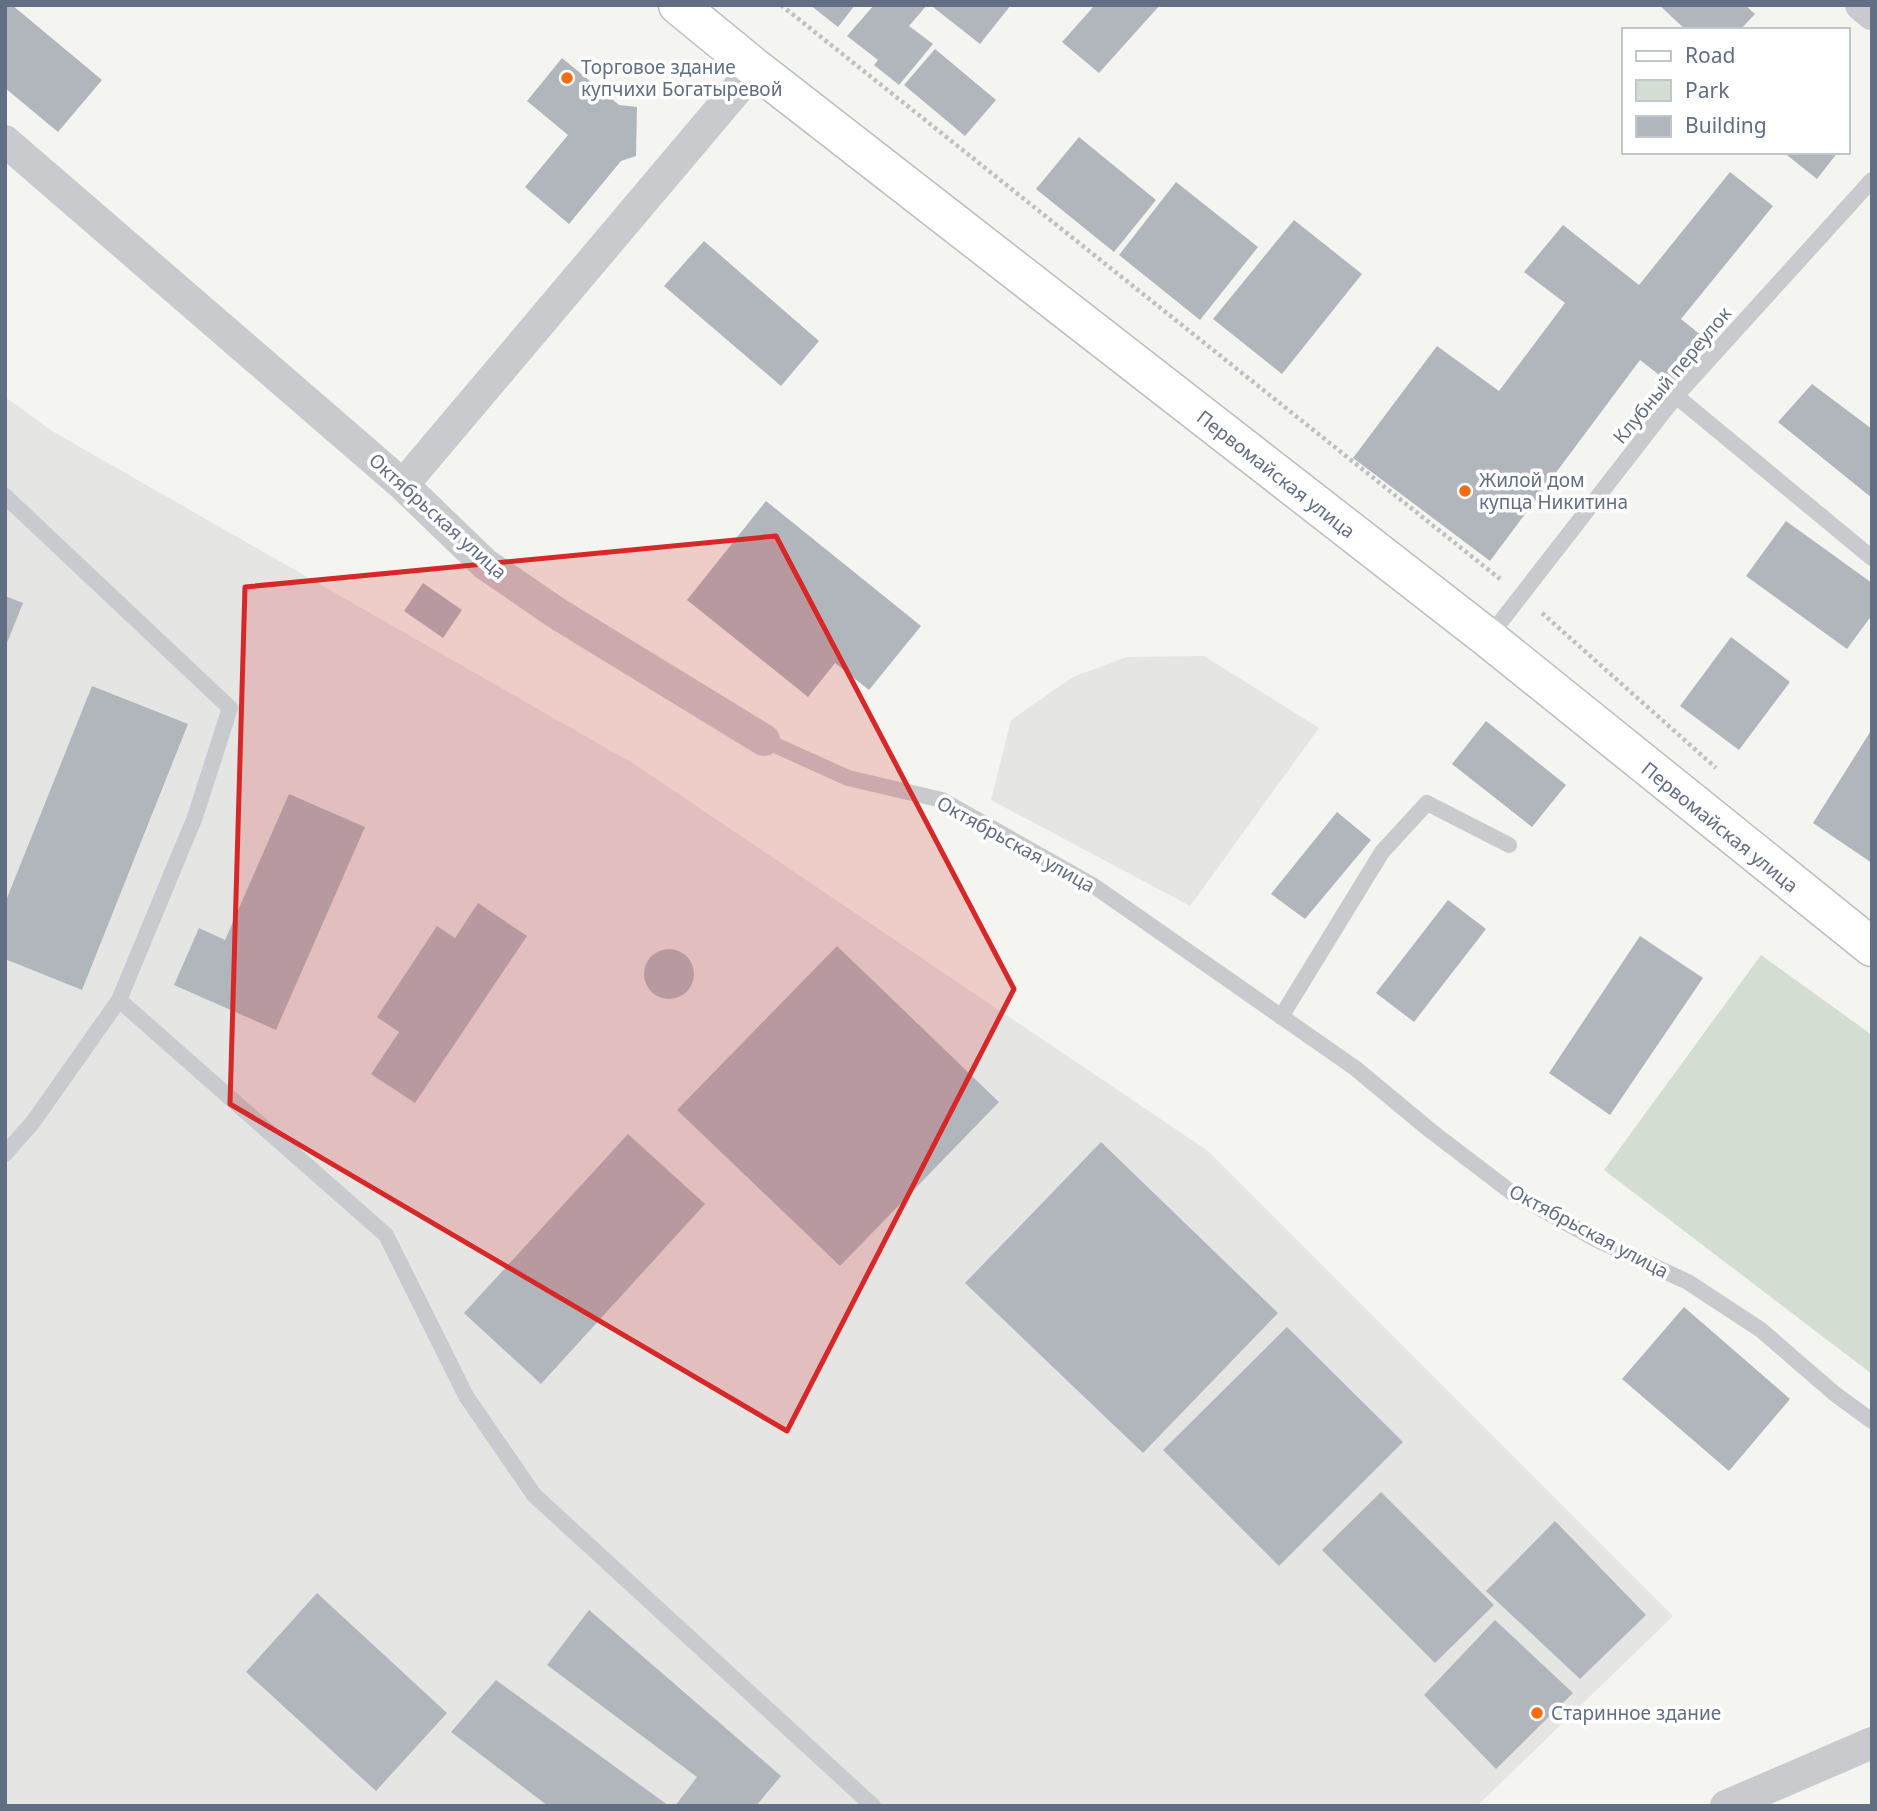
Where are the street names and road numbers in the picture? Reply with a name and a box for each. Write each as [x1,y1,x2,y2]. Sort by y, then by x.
street label: Клубный переулок [1607,301,1737,449]
street label: Первомайская улица [1191,404,1361,544]
street label: Октябрьская улица [364,447,512,585]
street label: Первомайская улица [1636,756,1804,898]
street label: Октябрьская улица [932,790,1100,898]
street label: Октябрьская улица [1505,1178,1673,1284]

